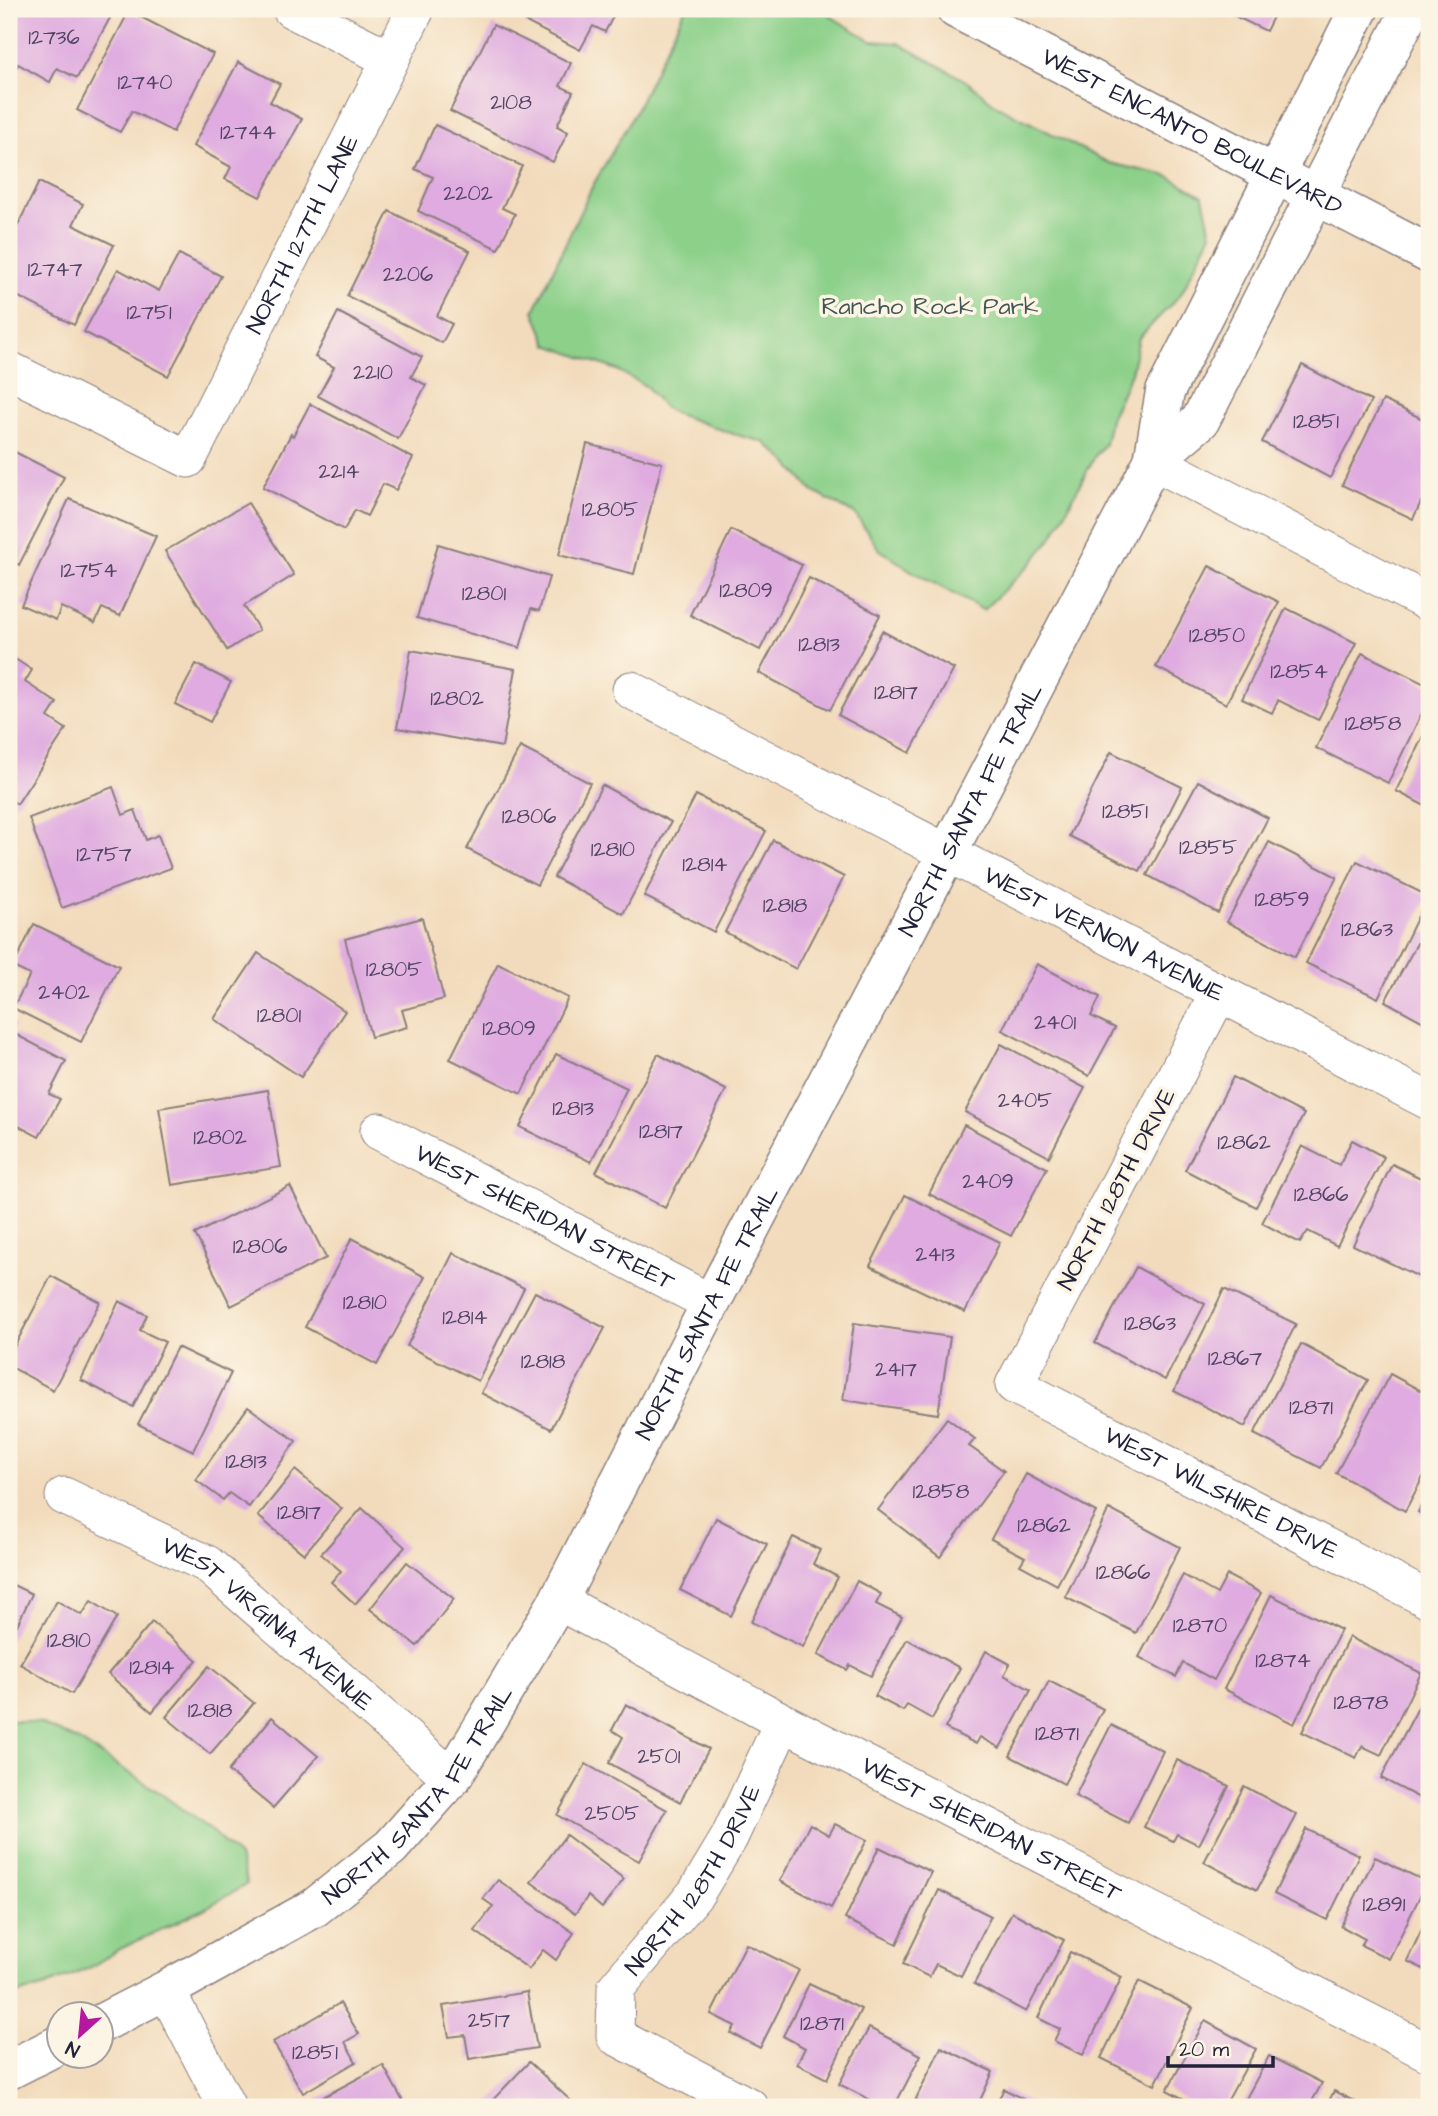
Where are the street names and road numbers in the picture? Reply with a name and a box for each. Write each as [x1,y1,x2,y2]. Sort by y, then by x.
street label: WEST ENCANTO BOULEVARD [1035,40,1348,224]
street label: NORTH 127TH LANE [238,129,368,340]
street label: NORTH SANTA FE TRAIL [890,677,1051,943]
street label: WEST VERNON AVENUE [977,858,1230,1011]
street label: NORTH 128TH DRIVE [1049,1082,1185,1296]
street label: WEST SHERIDAN STREET [409,1137,680,1299]
street label: NORTH SANTA FE TRAIL [628,1180,787,1446]
street label: WEST WILSHIRE DRIVE [1098,1419,1344,1568]
street label: WEST VIRGINIA AVENUE [156,1529,380,1719]
street label: NORTH SANTA FE TRAIL [315,1679,522,1913]
street label: WEST SHERIDAN STREET [855,1749,1127,1911]
street label: NORTH 128TH DRIVE [617,1779,770,1983]

